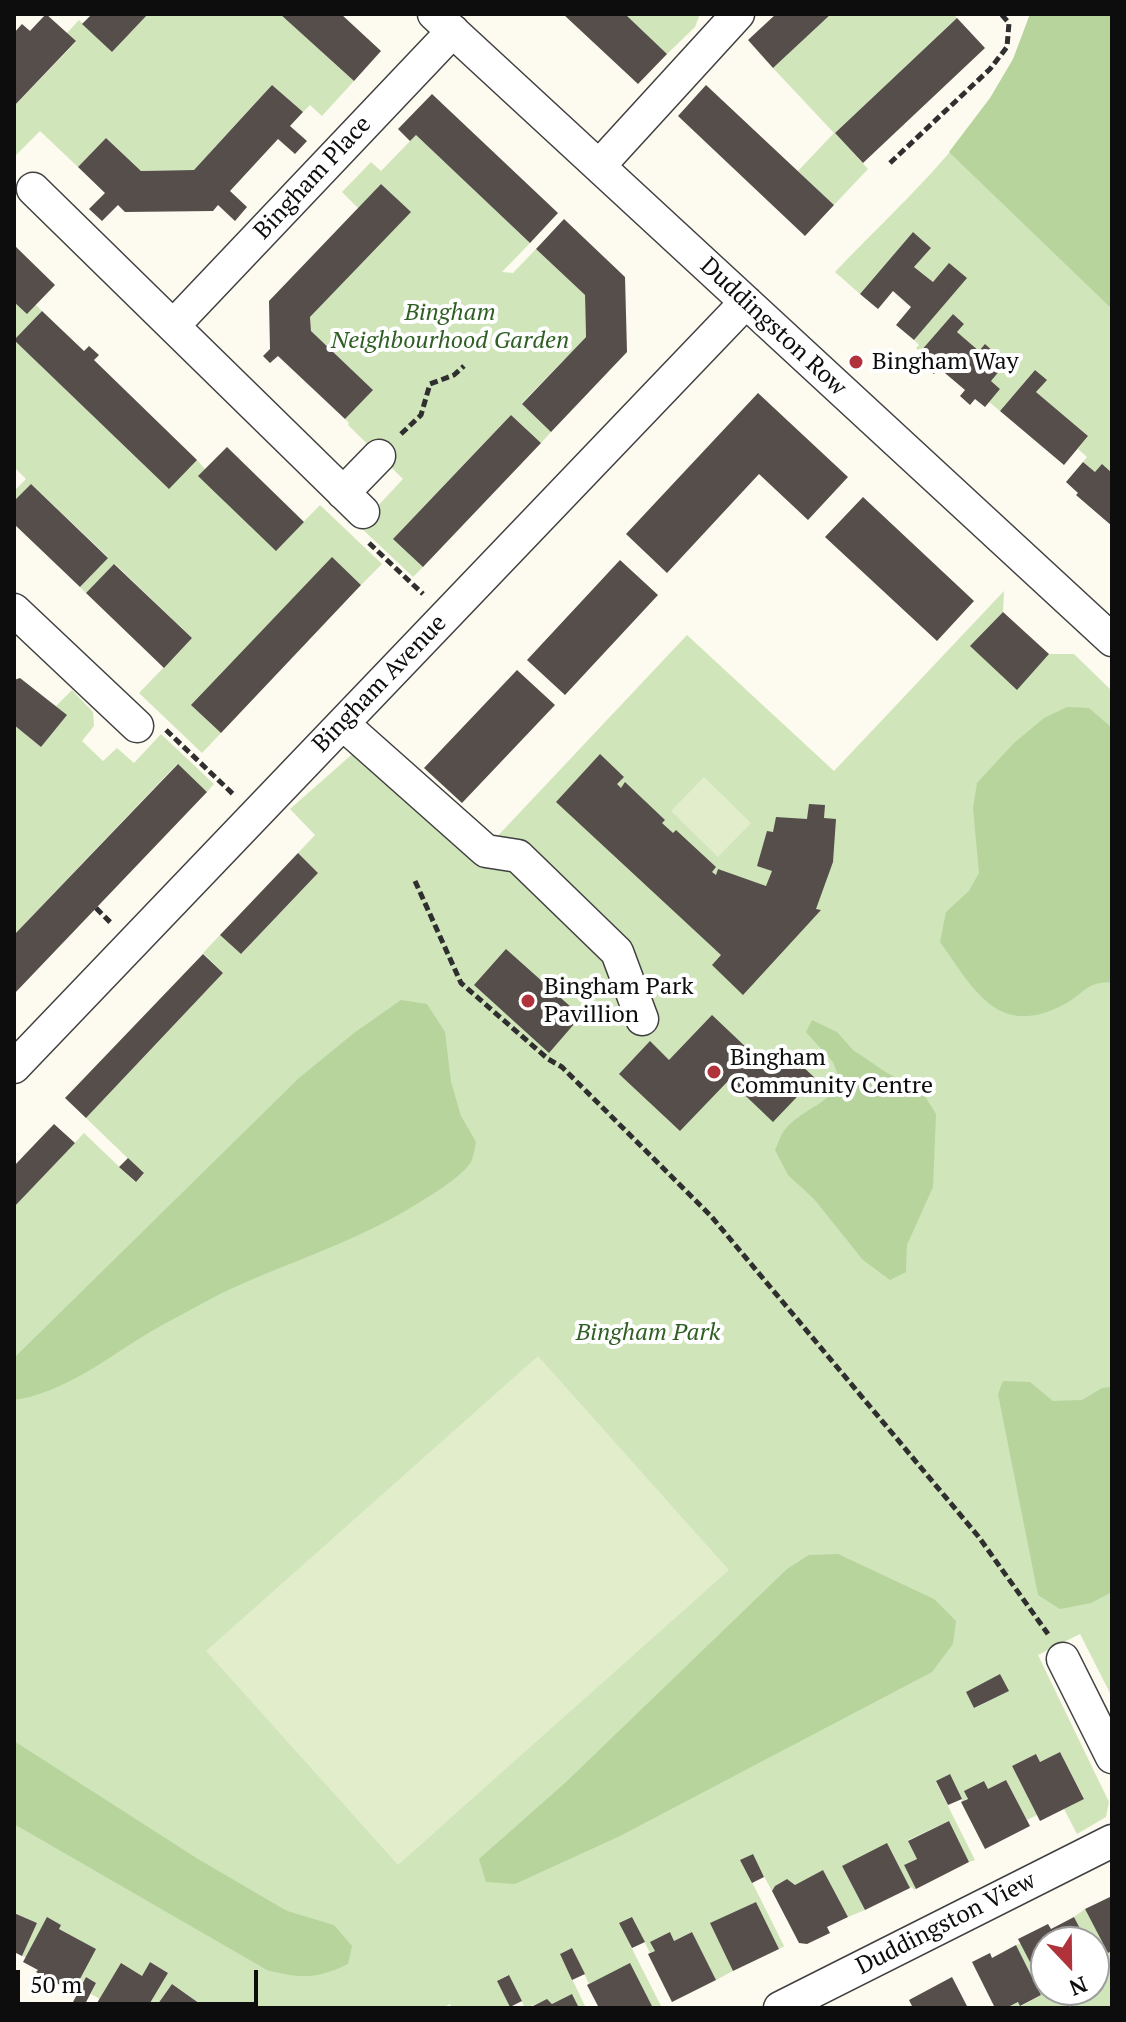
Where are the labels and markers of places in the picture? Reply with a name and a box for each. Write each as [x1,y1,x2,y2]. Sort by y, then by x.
place label: Bingham Way [872,348,1019,376]
marker: Bingham Way [847,353,865,371]
place label: Bingham Park Pavillion [544,973,694,1029]
marker: Bingham Park Pavillion [519,992,537,1010]
place label: Bingham Community Centre [730,1044,933,1100]
marker: Bingham Community Centre [705,1063,723,1081]

